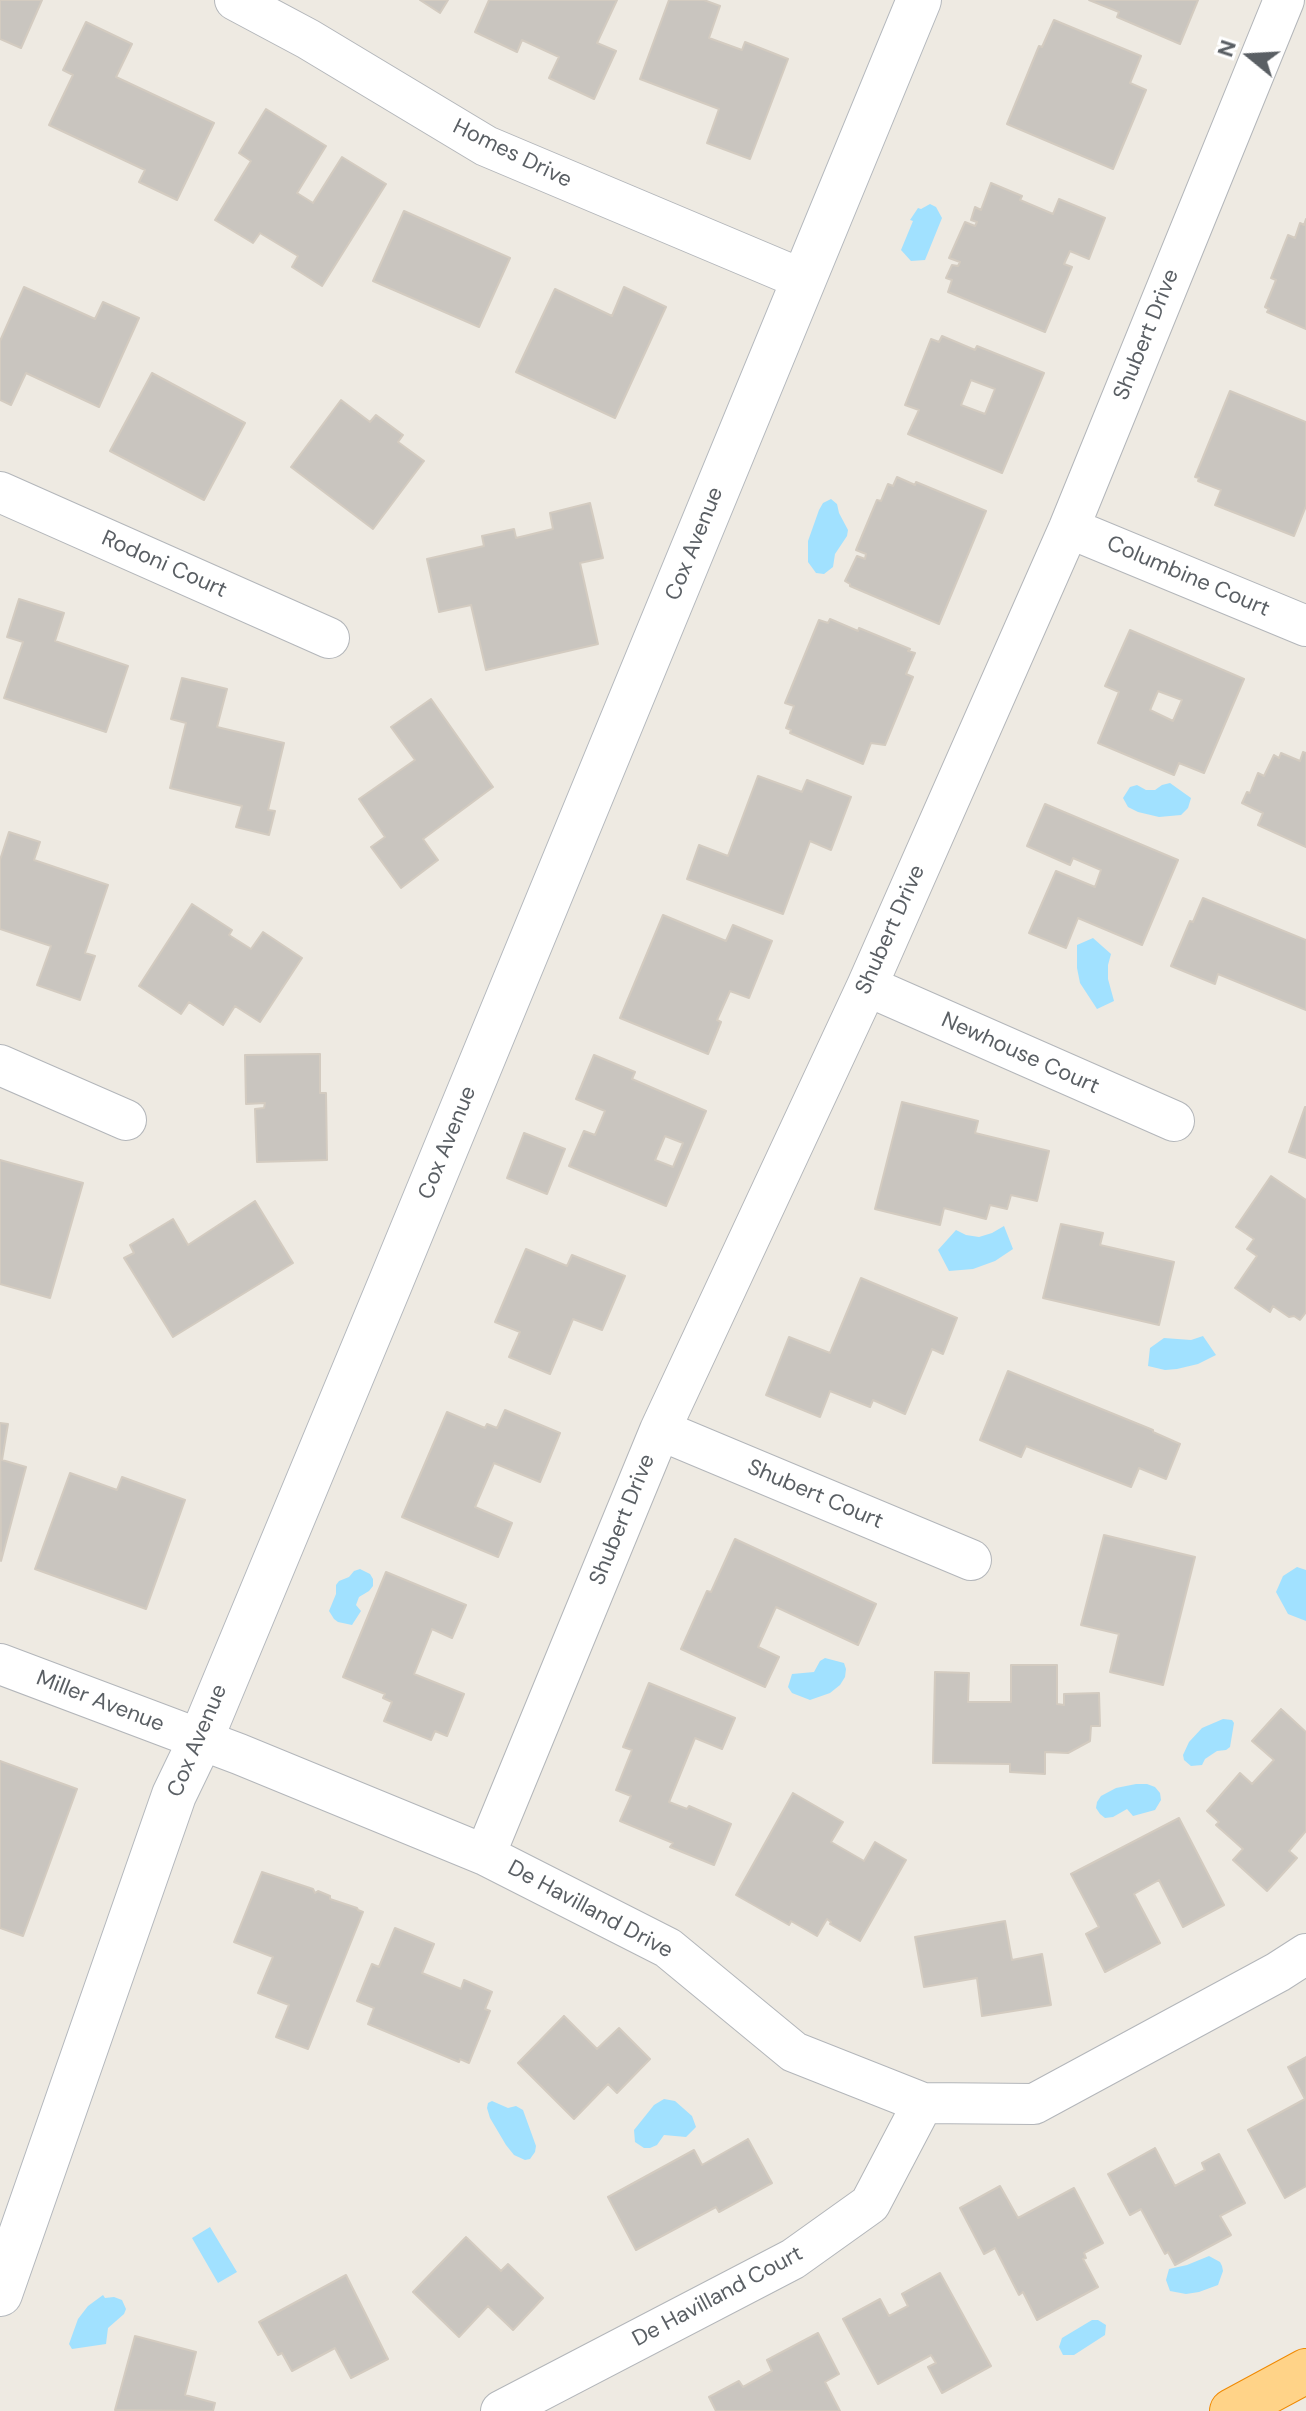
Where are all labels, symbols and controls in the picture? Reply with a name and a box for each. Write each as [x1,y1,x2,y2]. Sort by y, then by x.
north arrow [1210,16,1290,96]
text: N [1210,36,1243,61]
street label: Homes Drive [448,114,576,194]
street label: Shubert Drive [1109,266,1185,404]
street label: Cox Avenue [660,483,730,605]
street label: Rodoni Court [97,526,231,604]
street label: Columbine Court [1103,531,1273,623]
street label: Shubert Drive [851,861,931,999]
street label: Newhouse Court [937,1007,1103,1101]
street label: Cox Avenue [413,1082,483,1204]
street label: Shubert Drive [585,1451,661,1589]
street label: Shubert Court [743,1455,887,1535]
street label: Miller Avenue [32,1666,168,1738]
street label: Cox Avenue [162,1681,234,1801]
street label: De Havilland Drive [503,1855,677,1965]
street label: De Havilland Court [628,2241,808,2353]

